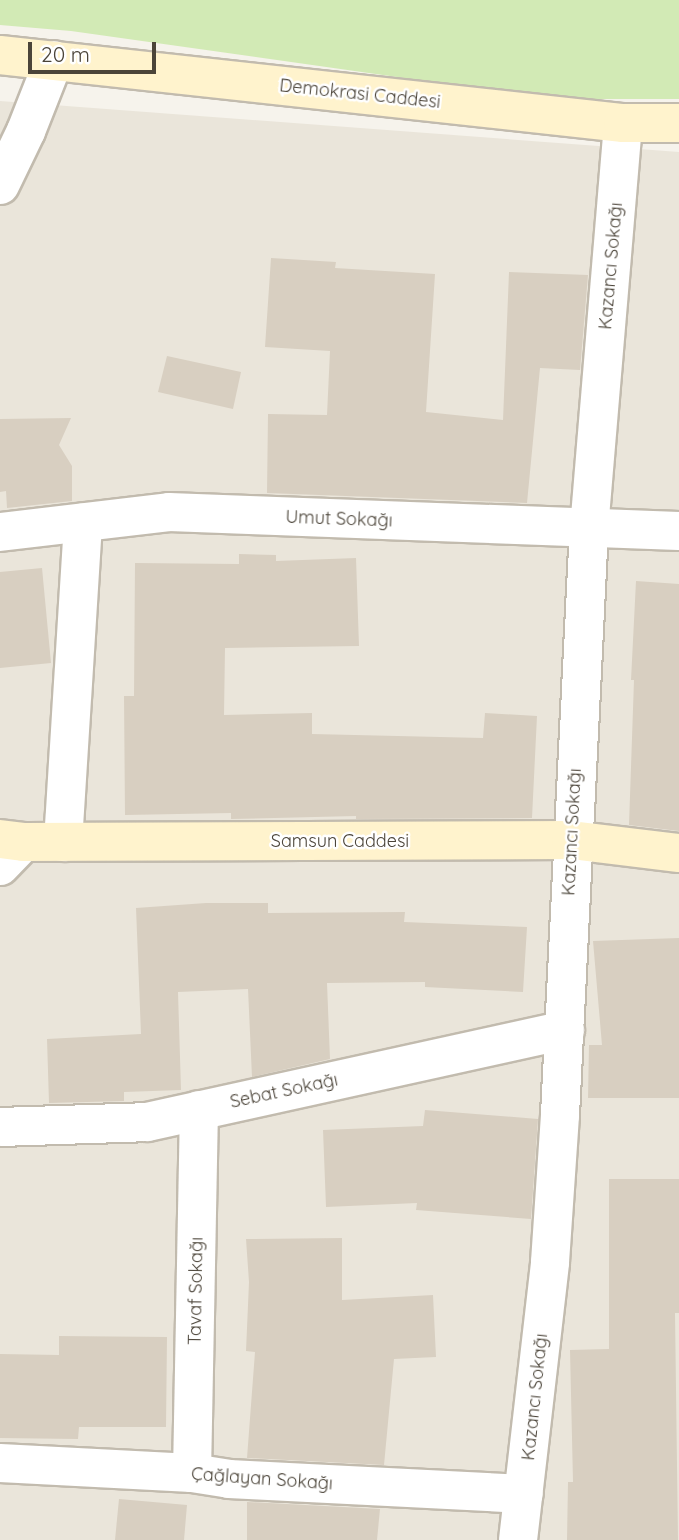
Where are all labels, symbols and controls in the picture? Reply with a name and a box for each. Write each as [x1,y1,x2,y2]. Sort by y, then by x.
scale bar [32,28,159,72]
text: 20 m [41,41,90,67]
street label: Demokrasi Caddesi [278,75,442,113]
street label: Kazancı Sokağı [595,201,627,331]
street label: Umut Sokağı [285,506,393,532]
street label: Kazancı Sokağı [558,768,586,896]
street label: Samsun Caddesi [271,830,409,852]
street label: Sebat Sokağı [228,1069,340,1113]
street label: Tavaf Sokağı [184,1237,208,1345]
street label: Kazancı Sokağı [518,1332,552,1462]
street label: Çağlayan Sokağı [190,1463,334,1495]

